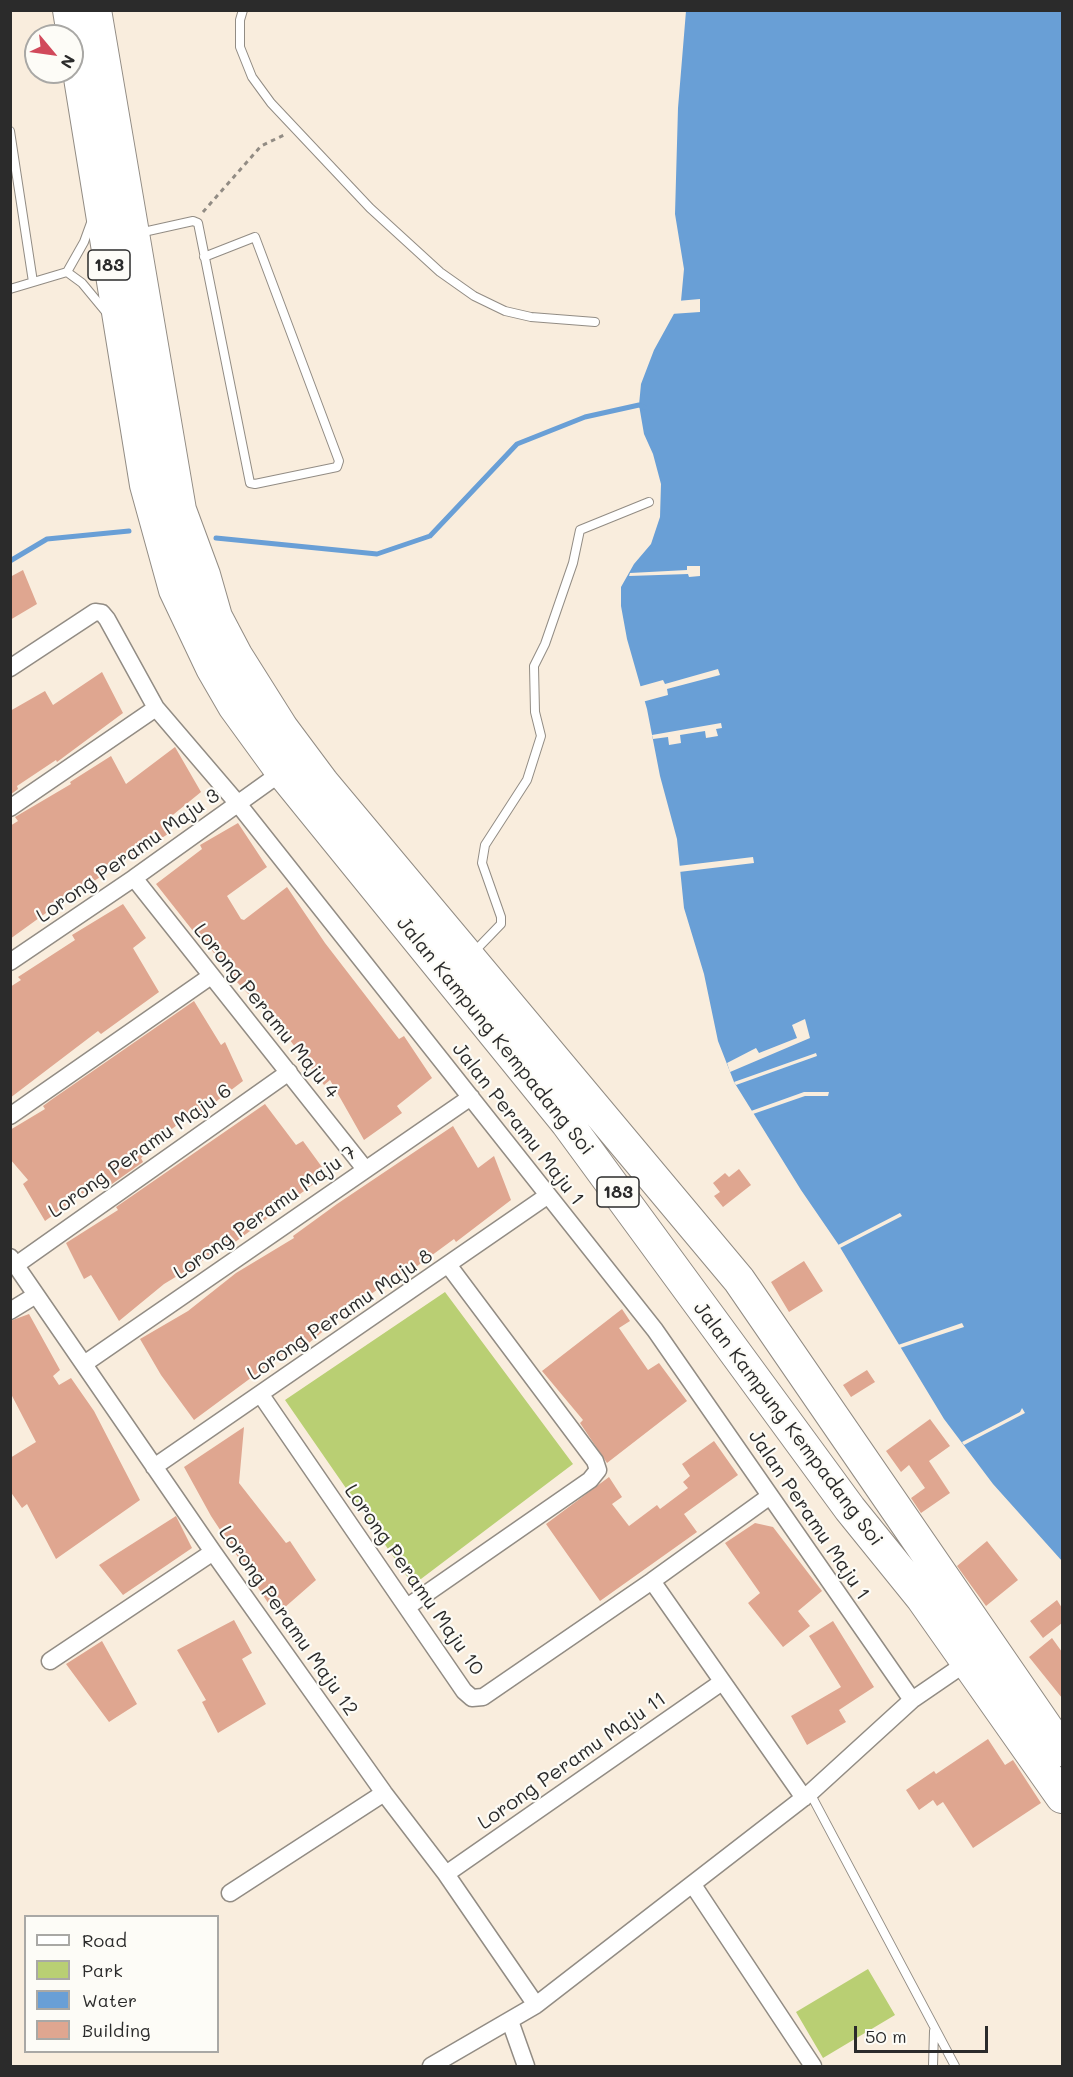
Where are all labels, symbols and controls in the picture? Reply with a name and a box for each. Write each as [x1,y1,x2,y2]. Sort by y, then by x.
north arrow [24,24,84,84]
text: N [56,52,81,72]
road number: 183 [88,250,130,280]
street label: Lorong Peramu Maju 3 [32,784,224,928]
street label: Jalan Kampung Kempadang Soi [391,912,599,1160]
street label: Lorong Peramu Maju 4 [188,919,344,1103]
street label: Jalan Peramu Maju 1 [447,1038,589,1210]
street label: Lorong Peramu Maju 6 [44,1079,236,1223]
street label: Lorong Peramu Maju 7 [169,1141,361,1285]
road number: 183 [597,1177,639,1207]
street label: Lorong Peramu Maju 8 [243,1244,437,1386]
street label: Jalan Kampung Kempadang Soi [688,1297,888,1551]
street label: Jalan Peramu Maju 1 [743,1425,875,1605]
street label: Lorong Peramu Maju 10 [339,1480,489,1680]
street label: Lorong Peramu Maju 12 [213,1521,363,1721]
street label: Lorong Peramu Maju 11 [473,1687,671,1835]
legend [24,1915,219,2053]
text: Road [82,1928,127,1952]
text: Park [82,1958,123,1982]
text: Water [82,1988,137,2012]
scale bar [857,2014,990,2052]
text: Building [82,2018,150,2042]
text: 50 m [865,2024,907,2048]

